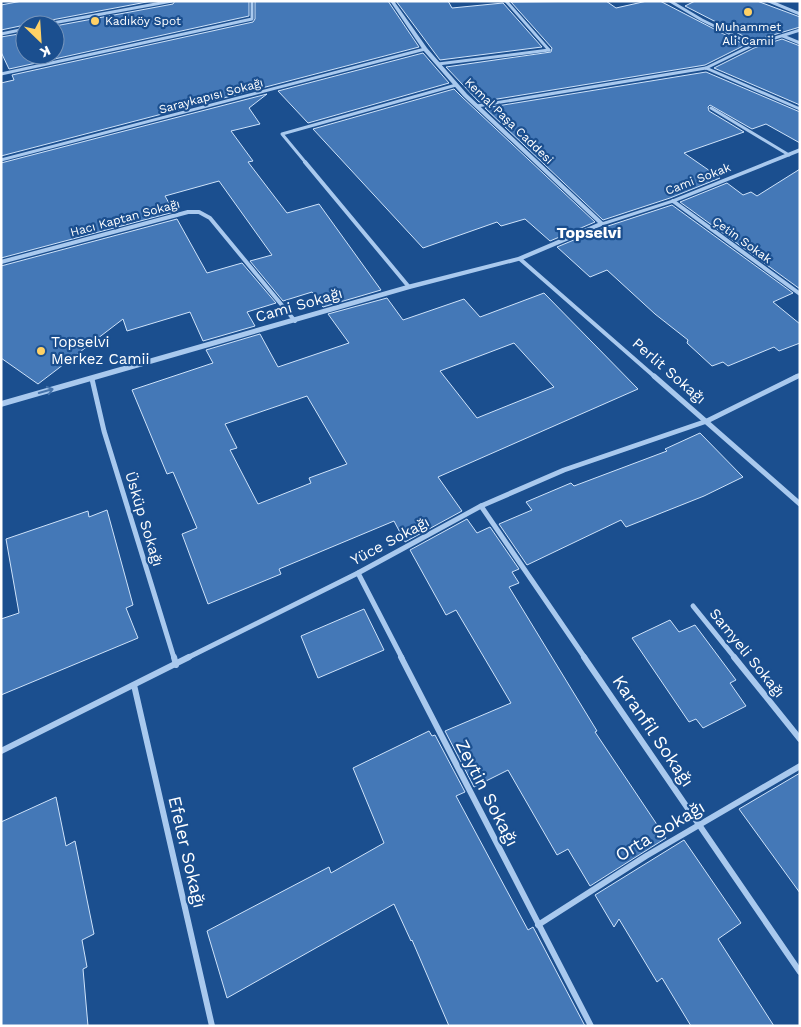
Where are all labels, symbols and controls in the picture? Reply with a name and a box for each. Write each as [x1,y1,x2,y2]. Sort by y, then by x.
marker: Muhammet Ali Camii [742,6,754,18]
place label: Kadıköy Spot [105,14,181,28]
north arrow [15,15,65,65]
marker: Kadıköy Spot [89,15,101,27]
place label: Muhammet Ali Camii [715,20,781,48]
text: K [37,42,53,61]
street label: Saraykapısı Sokağı [157,75,265,117]
street label: Kemal Paşa Caddesi [462,75,556,167]
street label: Cami Sokak [663,160,733,198]
street label: Hacı Kaptan Sokağı [69,197,181,239]
street label: Çetin Sokak [710,214,775,266]
district label: Topselvi [557,223,621,242]
street label: Cami Sokağı [253,284,345,326]
place label: Topselvi Merkez Camii [51,333,150,368]
street label: Perlit Sokağı [629,334,709,408]
marker: Topselvi Merkez Camii [35,345,47,357]
one-way arrow [38,386,54,396]
street label: Üsküp Sokağı [121,469,167,569]
street label: Yüce Sokağı [348,513,432,569]
street label: Samyeli Sokağı [706,605,788,701]
street label: Karanfil Sokağı [608,671,698,790]
street label: Zeytin Sokağı [452,736,523,850]
street label: Efeler Sokağı [164,794,211,910]
street label: Orta Sokağı [611,796,708,865]

